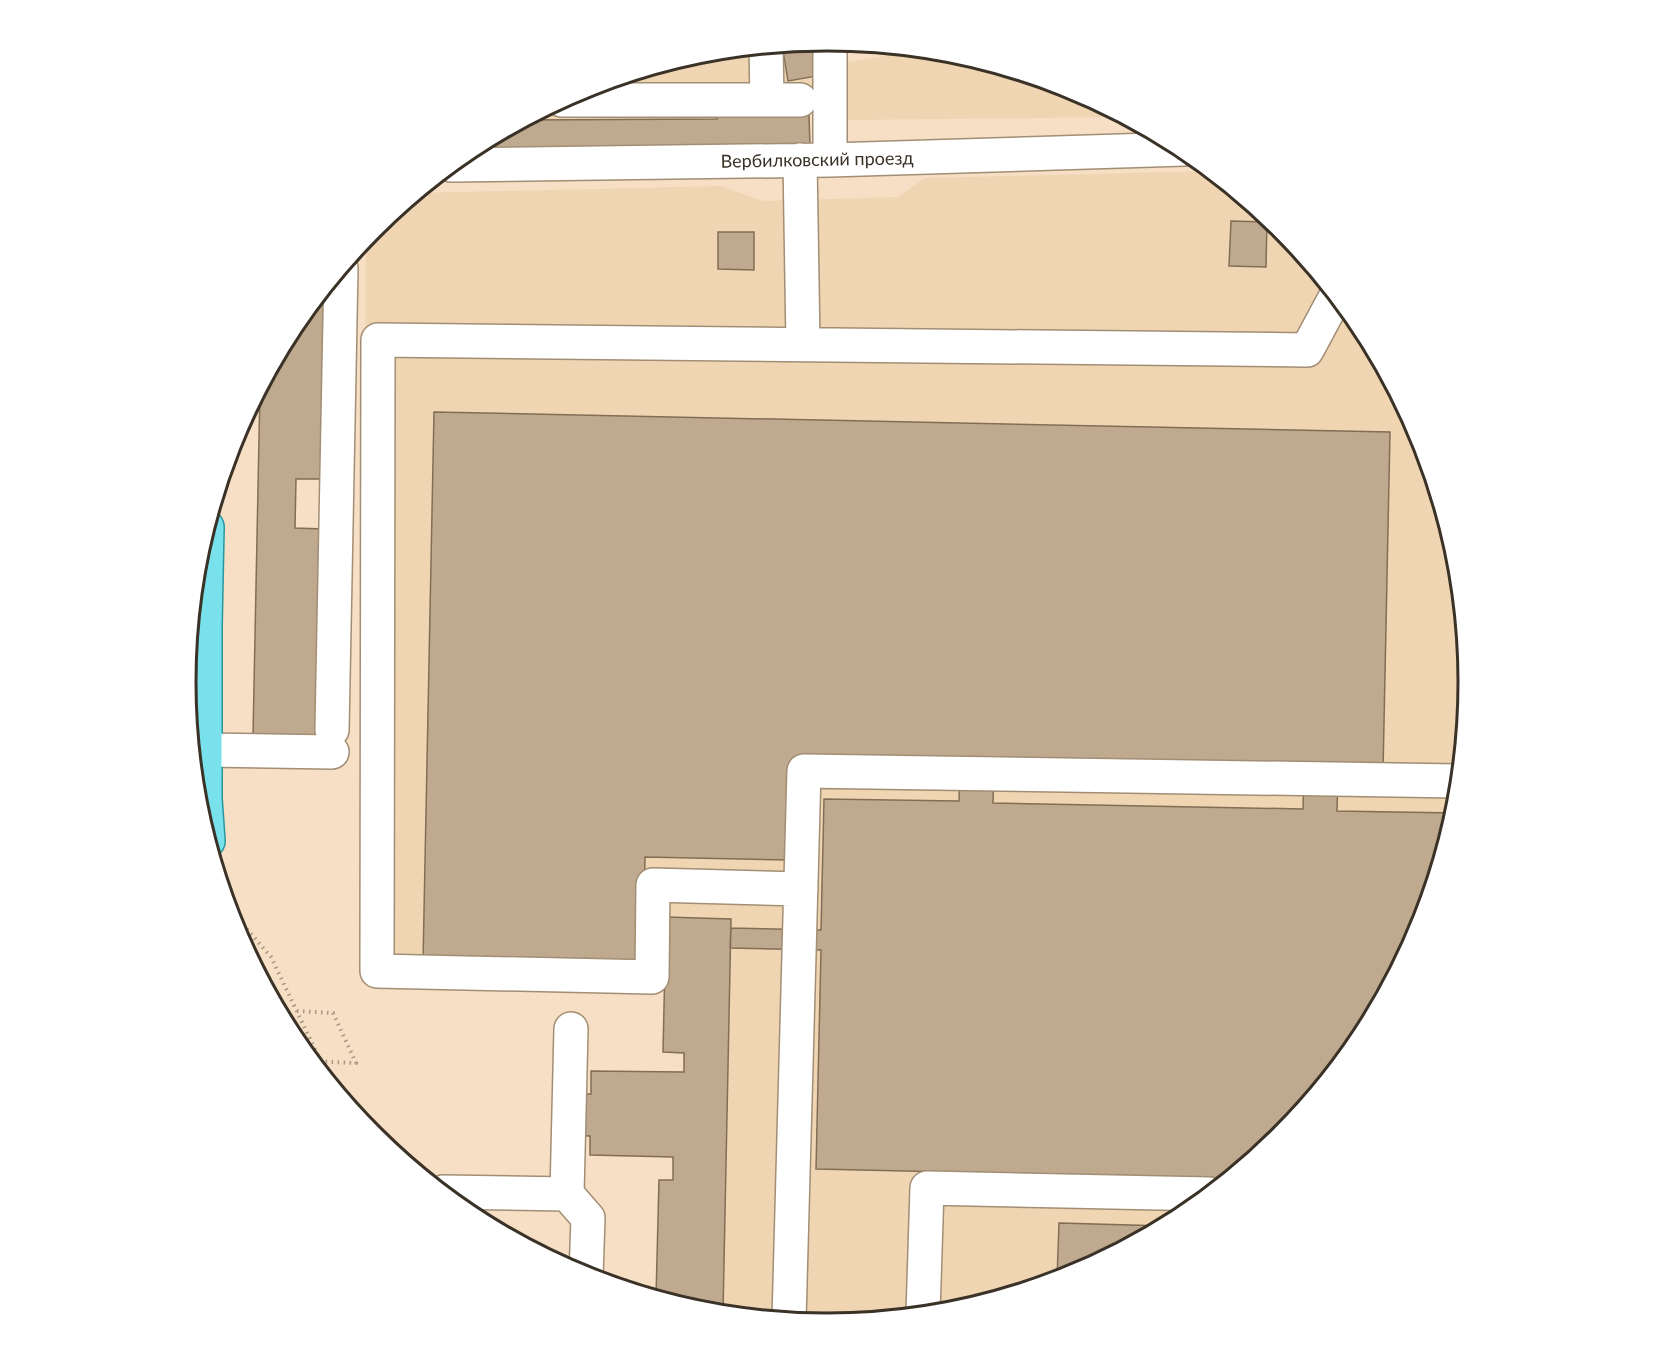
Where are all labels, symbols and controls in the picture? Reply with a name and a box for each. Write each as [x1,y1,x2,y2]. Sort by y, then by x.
street label: Вербилковский проезд [720,146,914,172]

